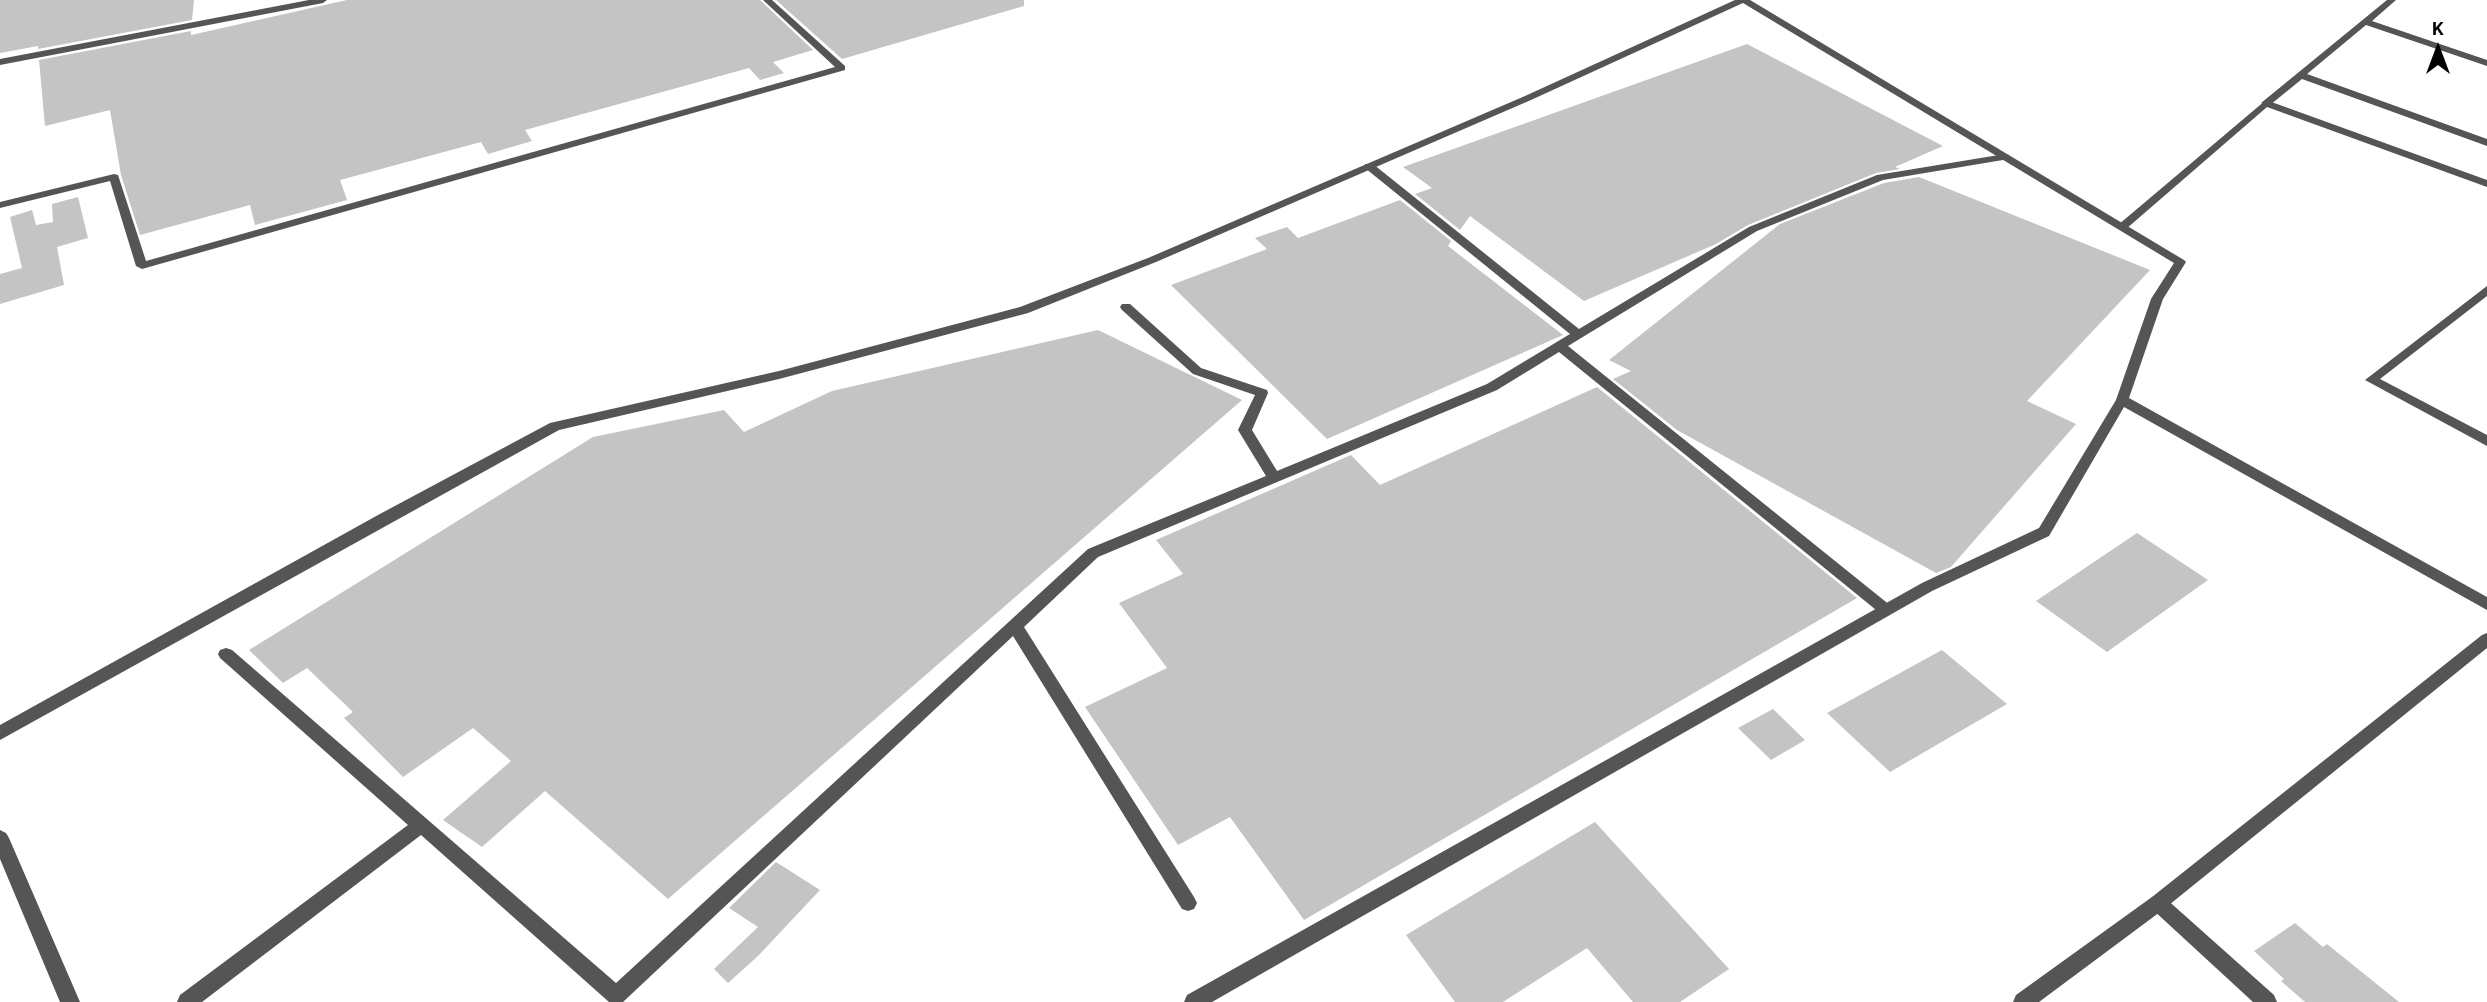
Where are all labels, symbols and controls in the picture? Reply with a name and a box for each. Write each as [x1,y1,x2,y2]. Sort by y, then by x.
north arrow [2403,14,2473,84]
text: K [2432,16,2444,39]

